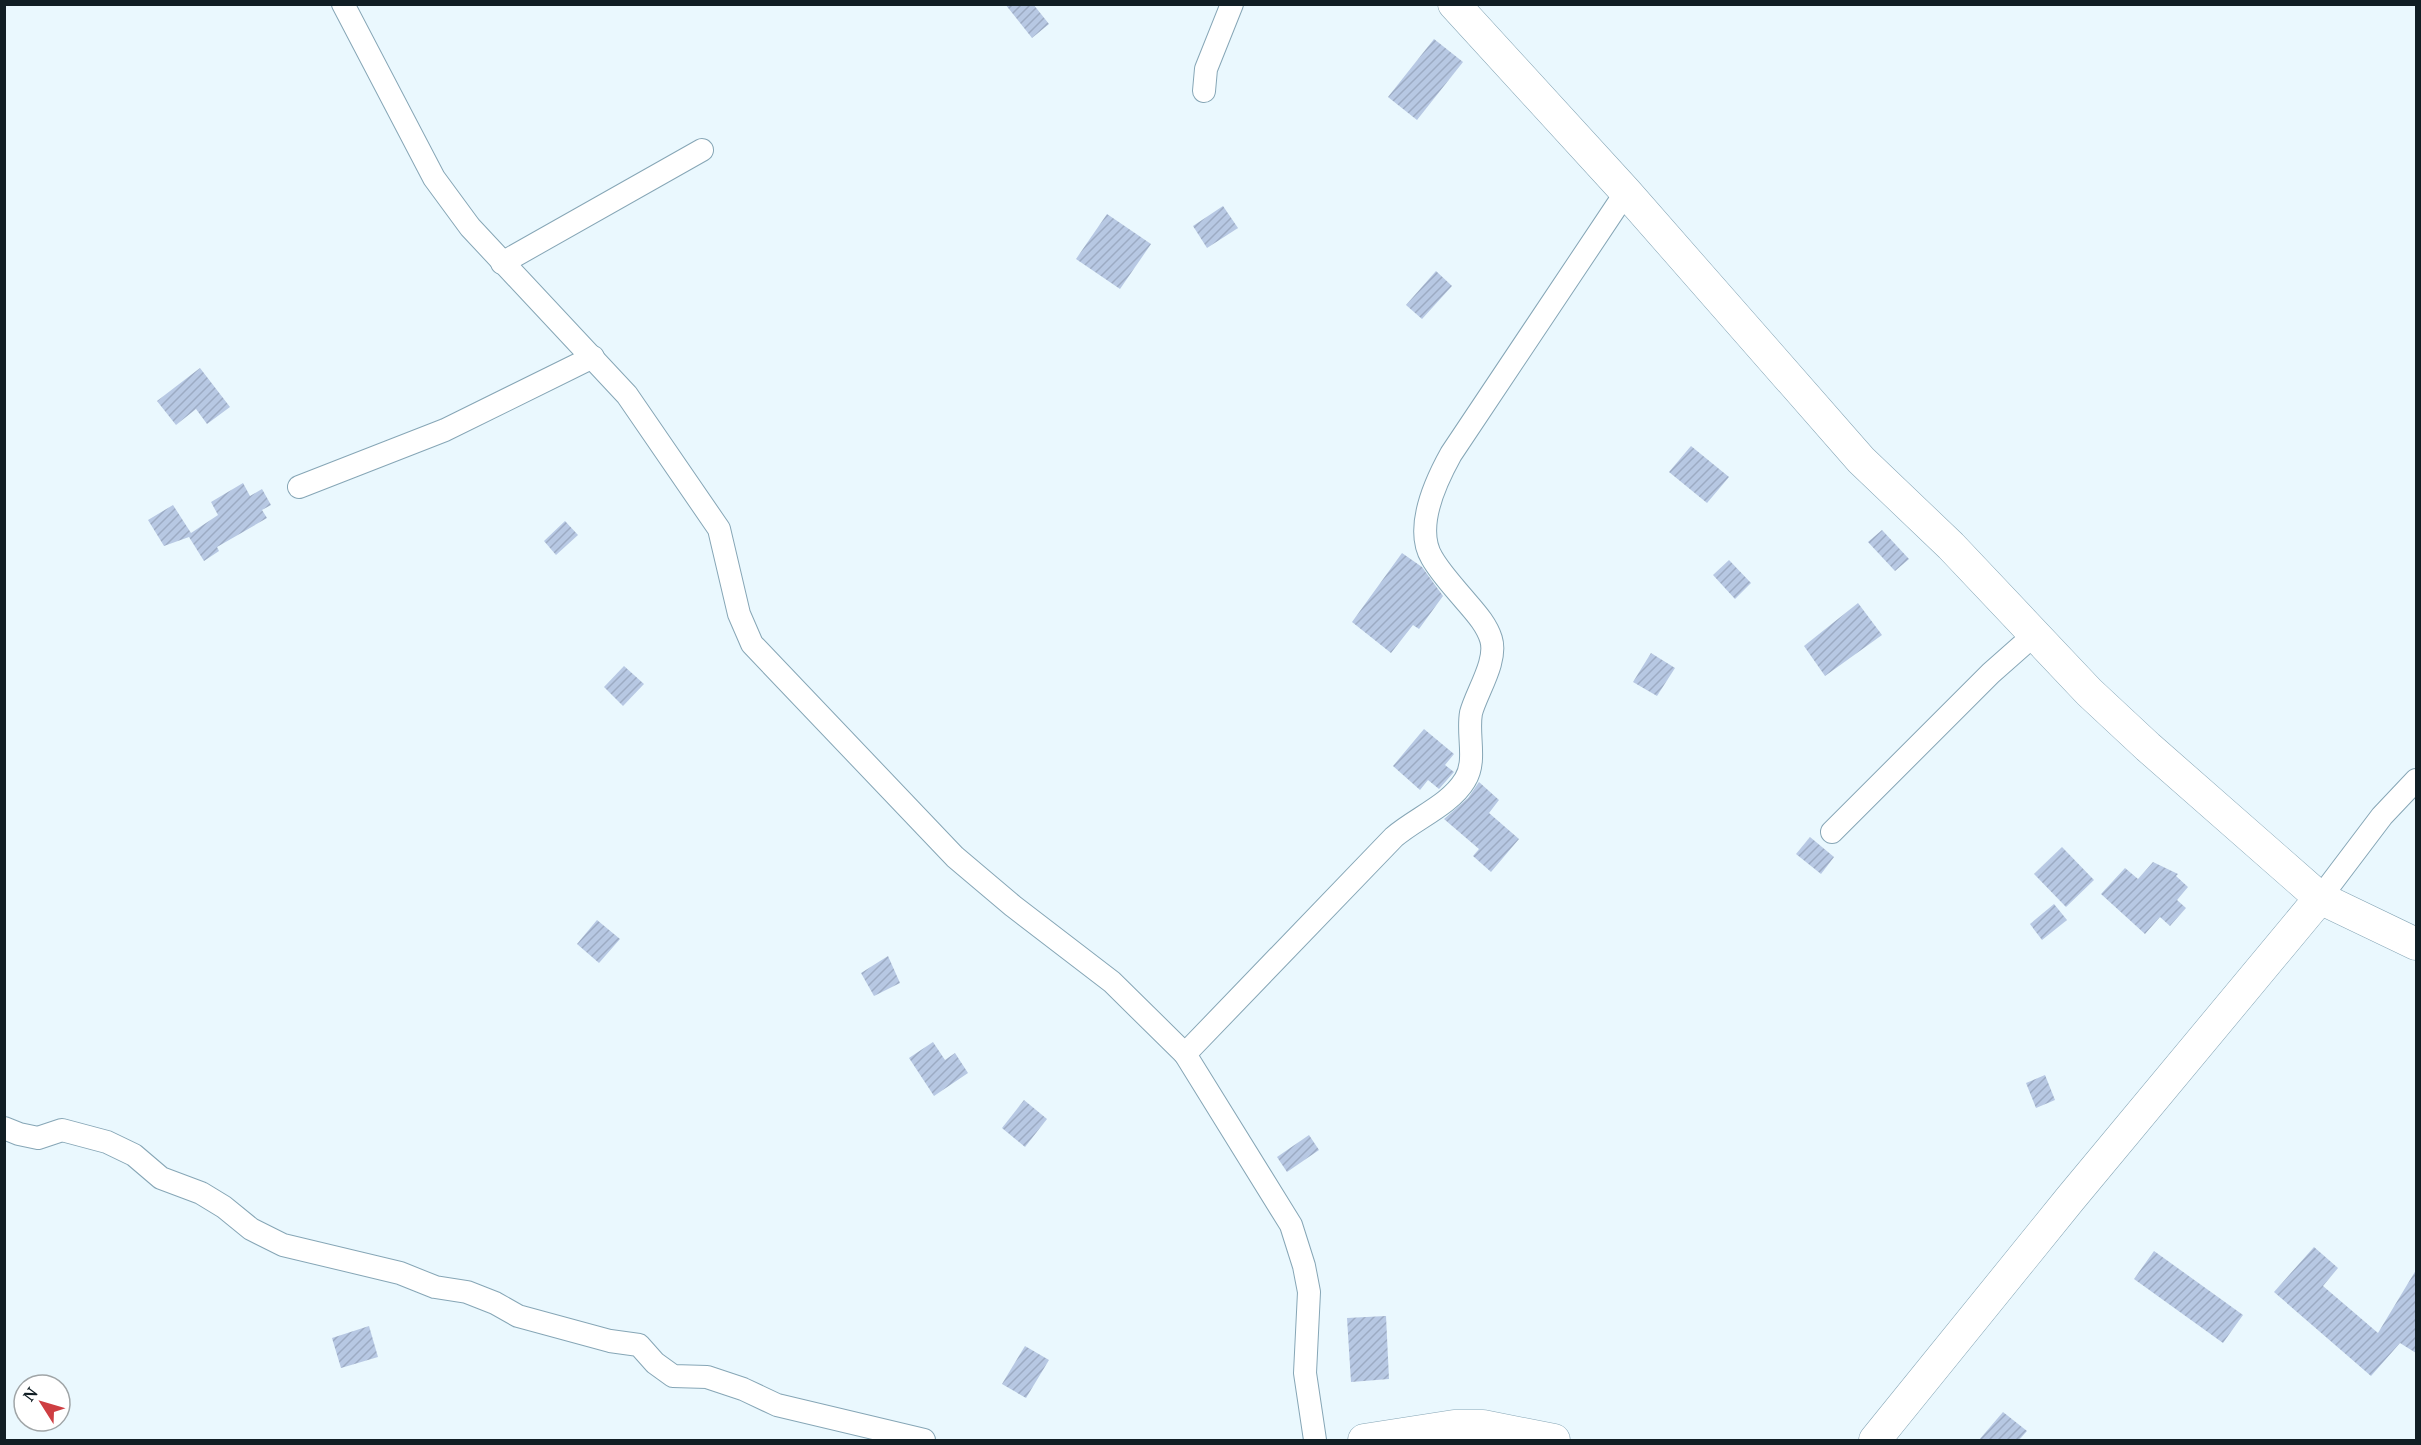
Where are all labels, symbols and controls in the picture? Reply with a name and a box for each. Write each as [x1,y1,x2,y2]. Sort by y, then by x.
north arrow [12,1373,72,1433]
text: N [18,1383,42,1405]

